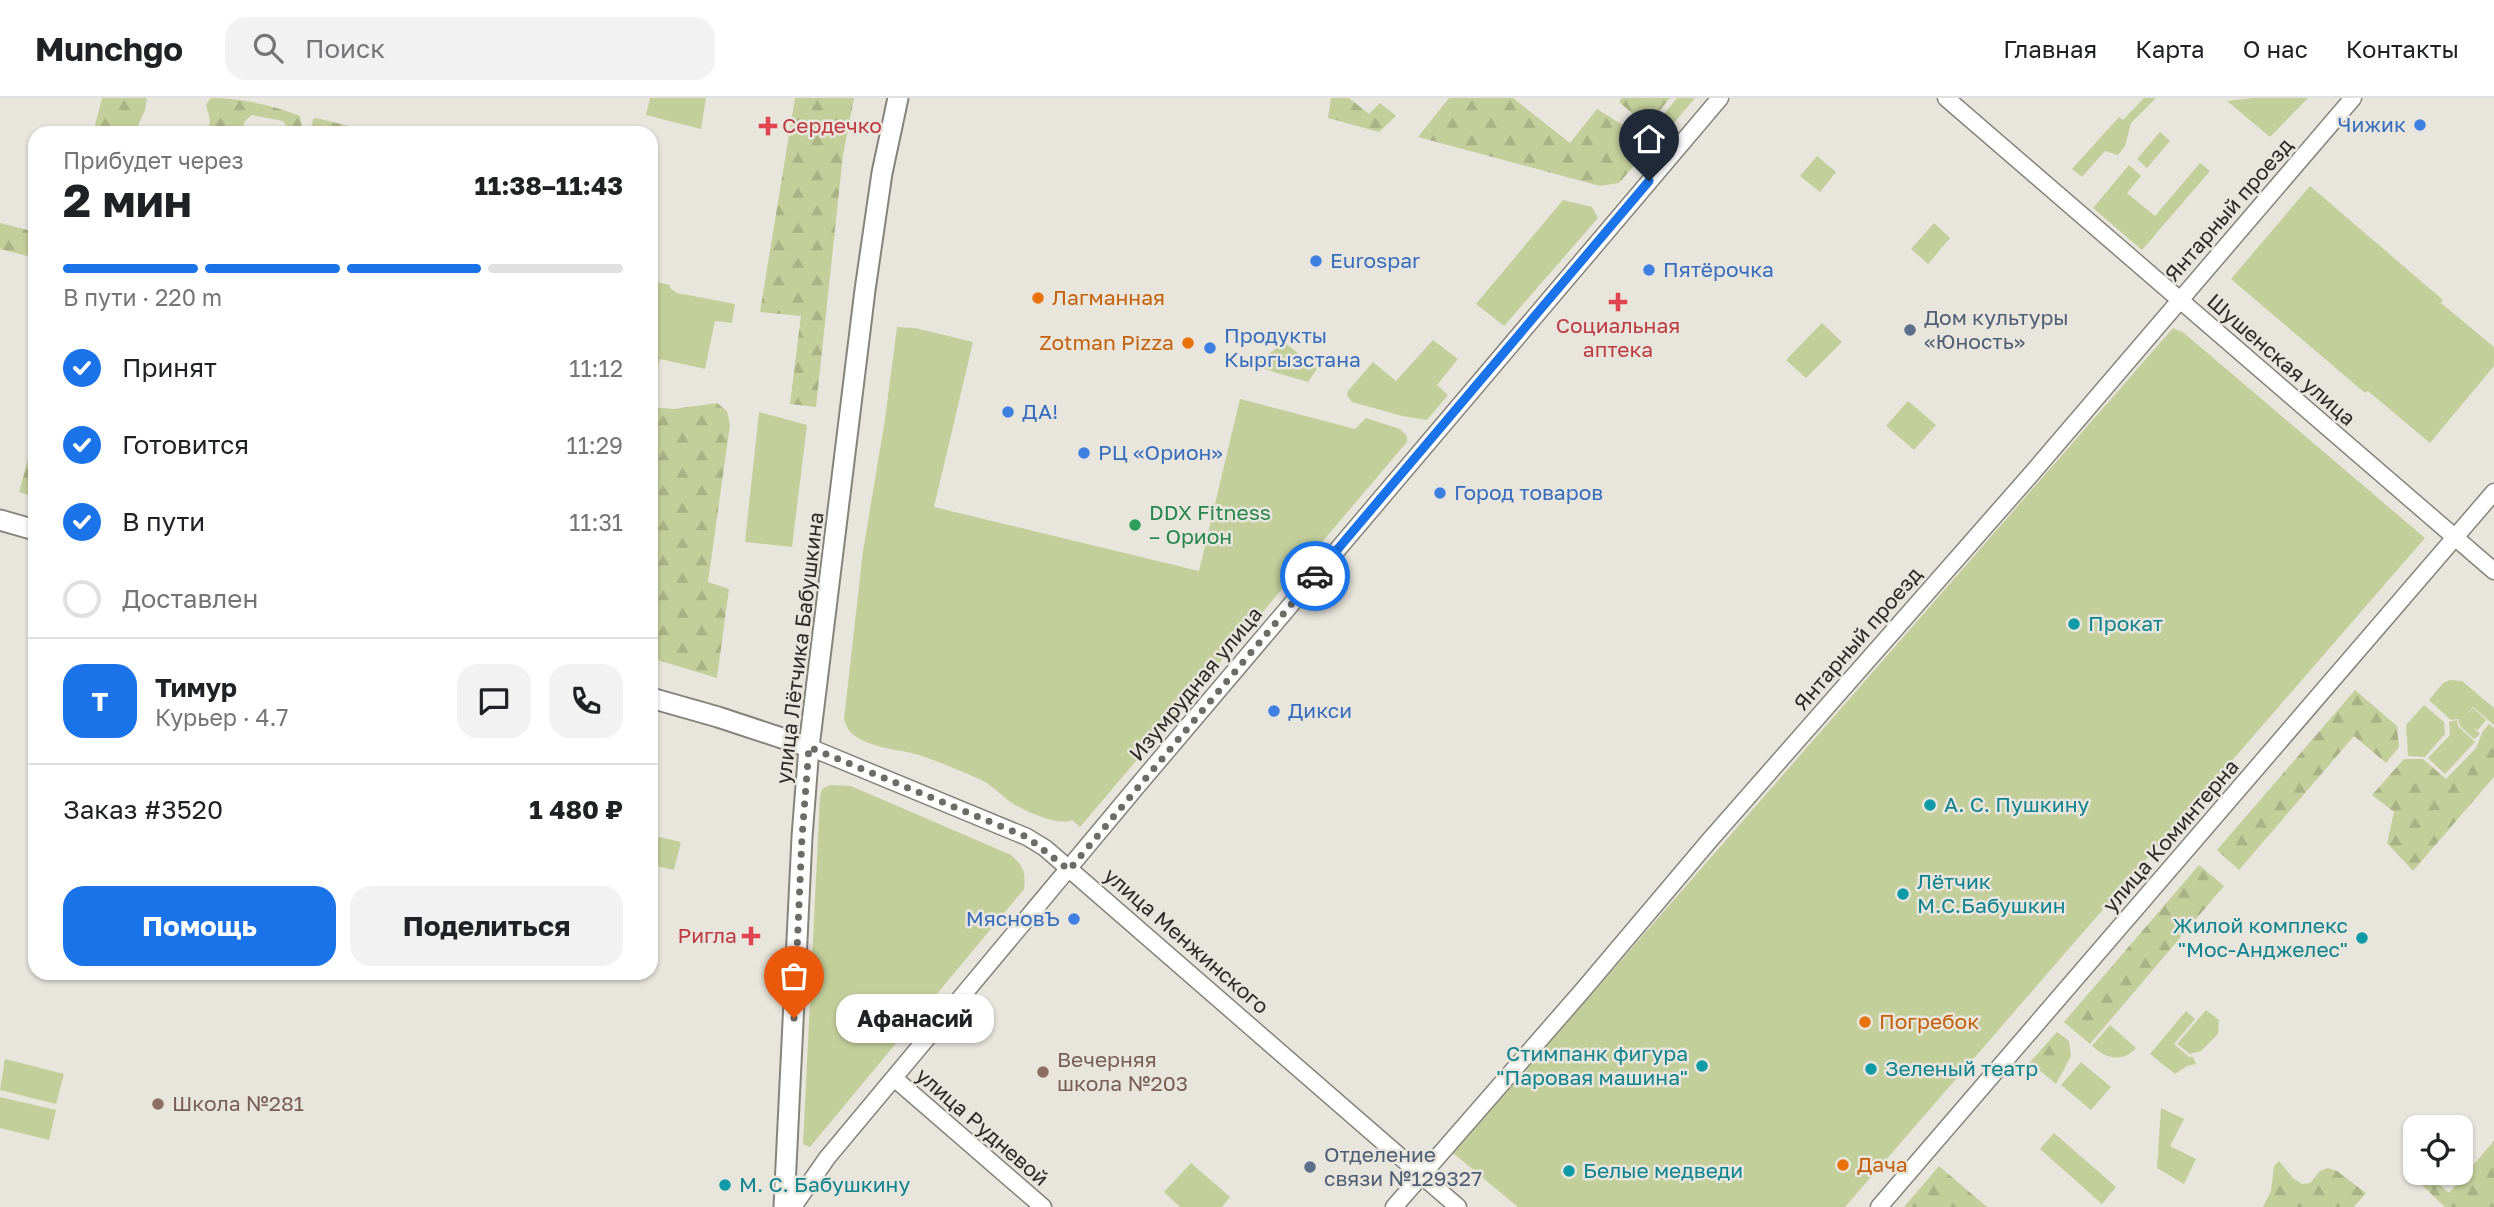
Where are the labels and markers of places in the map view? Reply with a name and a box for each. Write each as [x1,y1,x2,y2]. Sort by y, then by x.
pin [1619,109,1679,181]
place label: Чижик [2337,111,2406,137]
place label: Сердечко [782,112,882,138]
marker: Чижик [2412,117,2428,133]
marker: Сердечко [760,118,776,134]
place label: Eurospar [1330,247,1420,273]
marker: Eurospar [1308,253,1324,269]
place label: Пятёрочка [1663,256,1774,282]
marker: Пятёрочка [1641,262,1657,278]
place label: Лагманная [1052,284,1165,310]
marker: Лагманная [1030,290,1046,306]
marker: Социальная аптека [1610,294,1626,310]
place label: Дом культуры «Юность» [1924,304,2069,354]
place label: Социальная аптека [1556,312,1680,362]
place label: Продукты Кыргызстана [1224,322,1361,372]
marker: Дом культуры «Юность» [1902,322,1918,338]
place label: Zotman Pizza [1039,329,1174,355]
marker: Zotman Pizza [1180,335,1196,351]
marker: Продукты Кыргызстана [1202,340,1218,356]
place label: ДА! [1022,398,1058,424]
marker: ДА! [1000,404,1016,420]
place label: РЦ «Орион» [1098,439,1223,465]
marker: РЦ «Орион» [1076,445,1092,461]
place label: Город товаров [1454,479,1603,505]
marker: Город товаров [1432,485,1448,501]
place label: DDX Fitness – Орион [1149,499,1271,549]
marker: DDX Fitness – Орион [1127,517,1143,533]
place label: Прокат [2088,610,2163,636]
marker: Прокат [2066,616,2082,632]
place label: Дикси [1288,697,1352,723]
marker: Дикси [1266,703,1282,719]
place label: А. С. Пушкину [1944,791,2089,817]
marker: А. С. Пушкину [1922,797,1938,813]
place label: Лётчик М.С.Бабушкин [1917,868,2065,918]
marker: Лётчик М.С.Бабушкин [1895,886,1911,902]
place label: МясновЪ [966,905,1060,931]
marker: МясновЪ [1066,911,1082,927]
place label: Жилой комплекс "Мос-Анджелес" [2173,912,2348,962]
place label: Ригла [677,922,737,948]
marker: Ригла [743,928,759,944]
marker: Жилой комплекс "Мос-Анджелес" [2354,930,2370,946]
pin [764,946,824,1018]
callout: Афанасий [836,993,994,1042]
place label: Погребок [1879,1008,1979,1034]
marker: Погребок [1857,1014,1873,1030]
place label: Стимпанк фигура "Паровая машина" [1496,1040,1688,1090]
place label: Вечерняя школа №203 [1057,1046,1188,1096]
place label: Зеленый театр [1885,1055,2038,1081]
marker: Стимпанк фигура "Паровая машина" [1694,1058,1710,1074]
marker: Зеленый театр [1863,1061,1879,1077]
marker: Вечерняя школа №203 [1035,1064,1051,1080]
place label: Школа №281 [172,1090,304,1116]
marker: Школа №281 [150,1096,166,1112]
place label: Отделение связи №129327 [1324,1141,1482,1191]
place label: Дача [1857,1151,1908,1177]
place label: Белые медведи [1583,1157,1743,1183]
marker: Дача [1835,1157,1851,1173]
marker: Отделение связи №129327 [1302,1159,1318,1175]
marker: Белые медведи [1561,1163,1577,1179]
place label: М. С. Бабушкину [739,1171,910,1197]
marker: М. С. Бабушкину [717,1177,733,1193]

